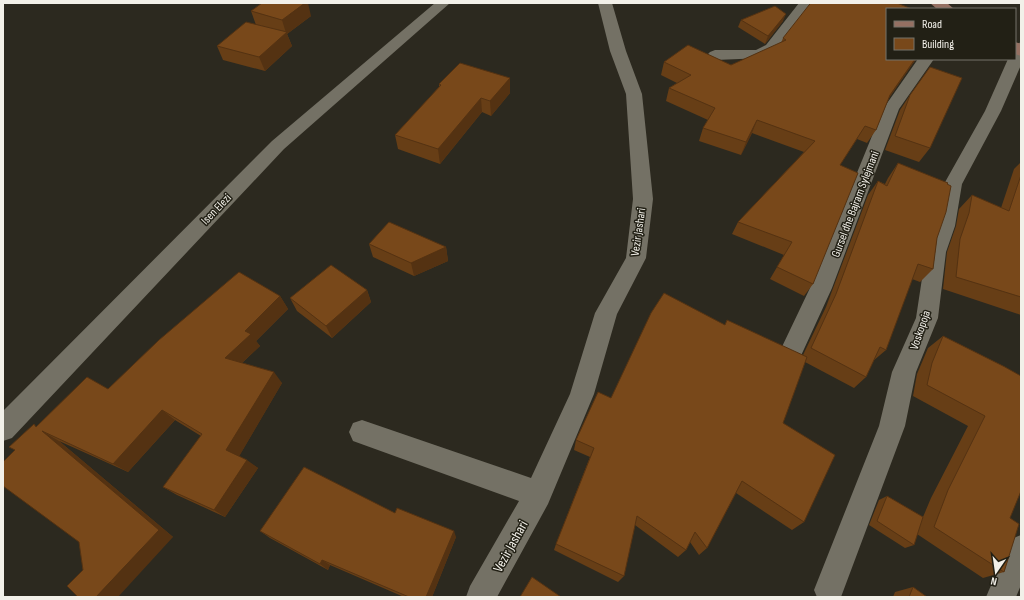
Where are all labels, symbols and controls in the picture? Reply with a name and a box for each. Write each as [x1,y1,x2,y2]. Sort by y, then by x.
legend [886,8,1016,60]
text: Road [922,17,942,32]
text: Building [922,37,954,52]
street label: Gursel dhe Bajram Sylejmani [828,149,883,259]
street label: Isen Elezi [198,191,235,228]
street label: Vezir Jashari [628,207,649,257]
street label: Voskopoja [907,308,934,352]
street label: Vezir Jashari [489,517,532,575]
north arrow [976,552,1016,592]
text: N [989,574,998,588]

